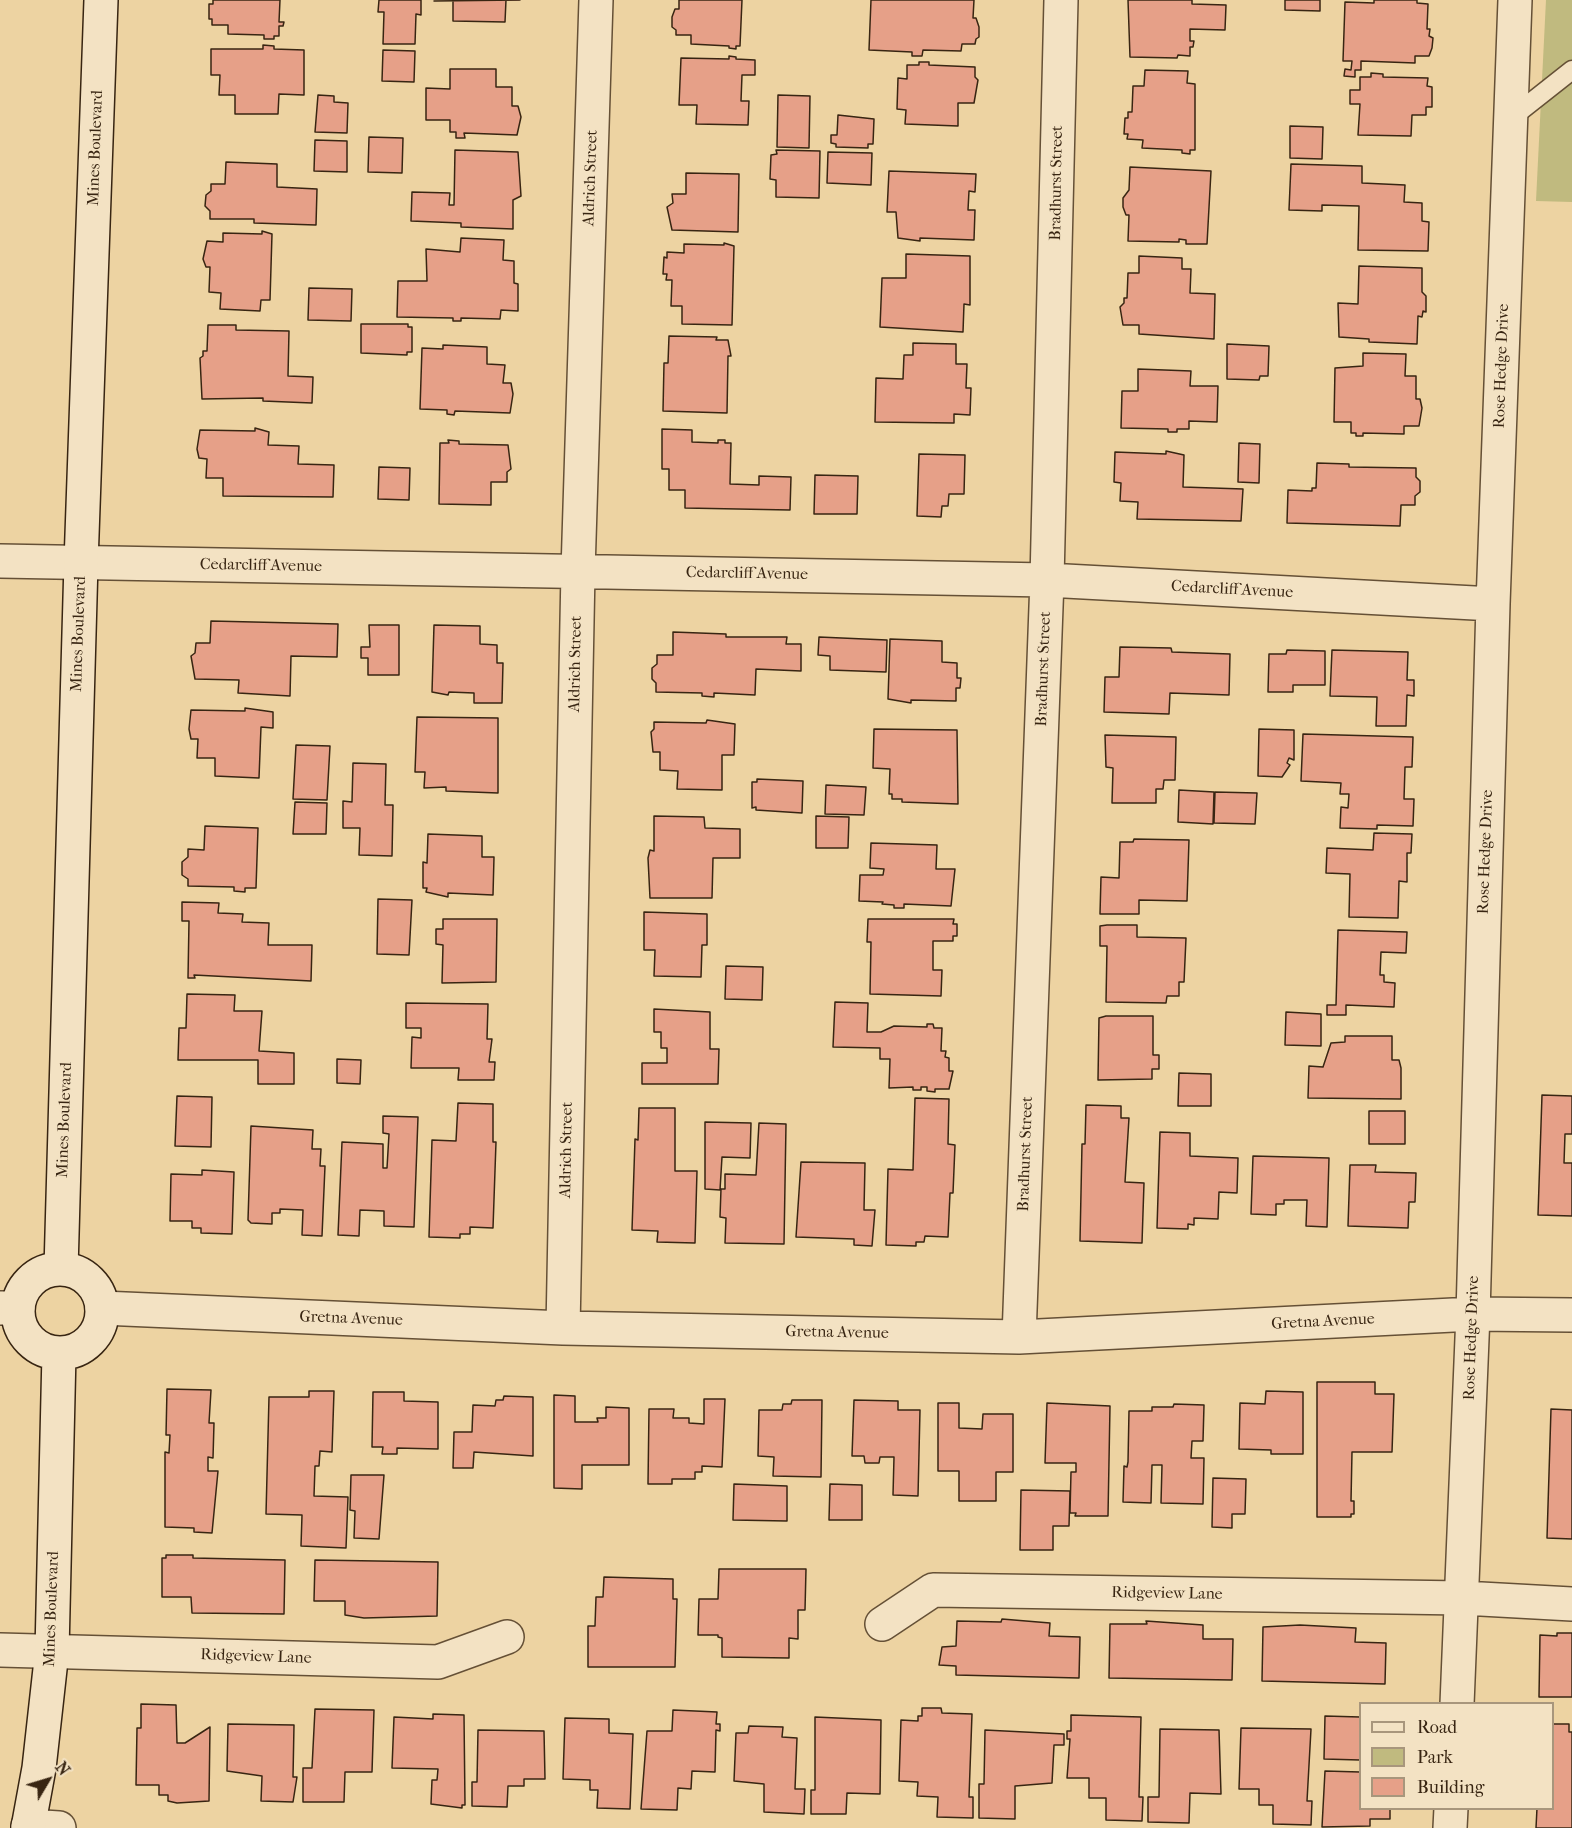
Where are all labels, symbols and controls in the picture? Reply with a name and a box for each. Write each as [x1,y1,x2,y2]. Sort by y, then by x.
street label: Mines Boulevard [84,90,108,206]
street label: Bradhurst Street [1046,125,1068,241]
street label: Aldrich Street [580,129,602,227]
street label: Rose Hedge Drive [1490,303,1514,429]
street label: Cedarcliff Avenue [200,555,322,577]
street label: Cedarcliff Avenue [686,563,808,585]
street label: Mines Boulevard [67,576,91,692]
street label: Cedarcliff Avenue [1170,577,1294,603]
street label: Bradhurst Street [1032,611,1056,727]
street label: Aldrich Street [566,616,586,712]
street label: Rose Hedge Drive [1474,789,1498,915]
street label: Mines Boulevard [53,1062,77,1178]
street label: Bradhurst Street [1014,1096,1038,1212]
street label: Aldrich Street [557,1102,577,1198]
street label: Rose Hedge Drive [1460,1275,1484,1401]
street label: Gretna Avenue [299,1308,403,1330]
street label: Gretna Avenue [1271,1310,1375,1334]
street label: Gretna Avenue [785,1322,889,1344]
street label: Mines Boulevard [40,1551,64,1667]
street label: Ridgeview Lane [1111,1583,1223,1605]
street label: Ridgeview Lane [200,1645,312,1669]
legend [1359,1702,1554,1810]
text: Road [1417,1717,1457,1738]
text: Park [1417,1747,1453,1768]
north arrow [18,1750,78,1810]
text: N [51,1758,74,1779]
text: Building [1417,1777,1484,1798]

